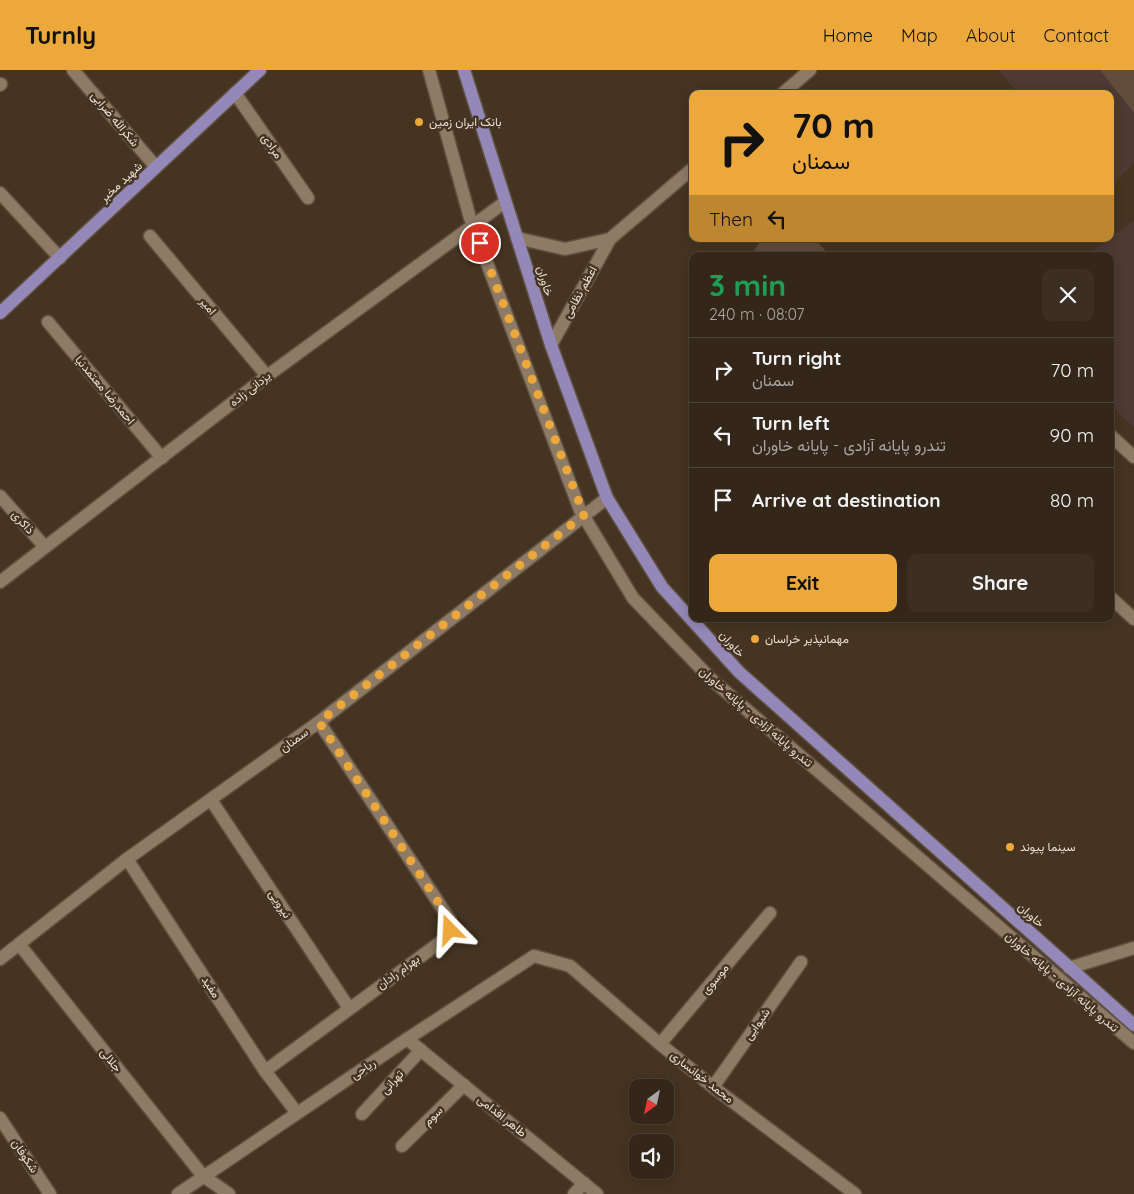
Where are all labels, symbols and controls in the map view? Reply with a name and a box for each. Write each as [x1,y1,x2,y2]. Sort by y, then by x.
text: Turnly [25,20,96,50]
text: Home [823,24,873,47]
text: Map [901,24,938,47]
text: About [966,24,1016,47]
text: Contact [1044,24,1109,47]
street label: شکرالله ضرابی [87,88,143,150]
text: 70 m [792,103,875,147]
icon: right [709,110,774,175]
place label: بانک ایران زمین [429,114,502,130]
marker: بانک ایران زمین [413,116,425,128]
street label: مرادی [258,130,286,162]
text: سمنان [792,147,850,175]
street label: شهید مخبر [95,158,146,207]
icon: left [763,205,791,233]
text: Then [709,207,753,231]
pin [459,222,501,264]
icon: arrive [466,229,494,257]
street label: اعظم نظامی [559,263,601,321]
street label: خاوران [533,264,557,298]
text: 3 min [709,266,786,304]
button: close [1042,269,1094,321]
street label: امیر [195,293,220,318]
text: 240 m · 08:07 [709,304,804,324]
text: Turn right [752,346,841,370]
street label: احمدرضا معتمدنیا [71,352,139,428]
icon: right [709,356,737,384]
text: 70 m [1050,358,1094,382]
street label: یزدانی زاده [226,368,274,410]
text: سمنان [752,370,794,390]
text: Turn left [752,411,830,435]
icon: left [709,421,737,449]
text: 90 m [1050,423,1094,447]
text: تندرو پایانه آزادی - پایانه خاوران [752,435,946,455]
icon: arrive [709,486,737,514]
text: Arrive at destination [752,488,941,512]
text: 80 m [1050,488,1094,512]
street label: ذاکری [8,507,38,538]
button: Exit [709,554,897,612]
button: Share [907,554,1094,612]
street label: خاوران [716,627,748,661]
place label: مهمانپذیر خراسان [765,631,849,647]
marker: مهمانپذیر خراسان [749,633,761,645]
street label: تندرو پایانه آزادی - پایانه خاوران [696,663,816,771]
street label: سمنان [276,724,311,755]
place label: سینما پیوند [1020,839,1075,855]
marker: سینما پیوند [1004,841,1016,853]
street label: نیرویی [265,887,295,921]
street label: خاوران [1014,899,1048,931]
position arrow [423,903,475,955]
street label: تندرو پایانه آزادی - پایانه خاوران [1002,928,1122,1036]
street label: بهرام رادان [373,951,423,993]
street label: موسوی [698,960,732,998]
street label: مفید [199,973,224,1001]
street label: شیوایی [740,1005,774,1043]
street label: جلالی [97,1045,125,1075]
street label: محمد خوانساری [667,1047,737,1107]
street label: ریاحی [347,1055,379,1083]
street label: تهرانی [377,1066,407,1098]
north arrow [629,1079,674,1124]
map controls [629,1079,674,1179]
street label: طاهر اقدامی [474,1091,530,1141]
street label: سوم [420,1103,446,1129]
button: sound [629,1134,674,1179]
street label: شکوفان [8,1136,42,1176]

